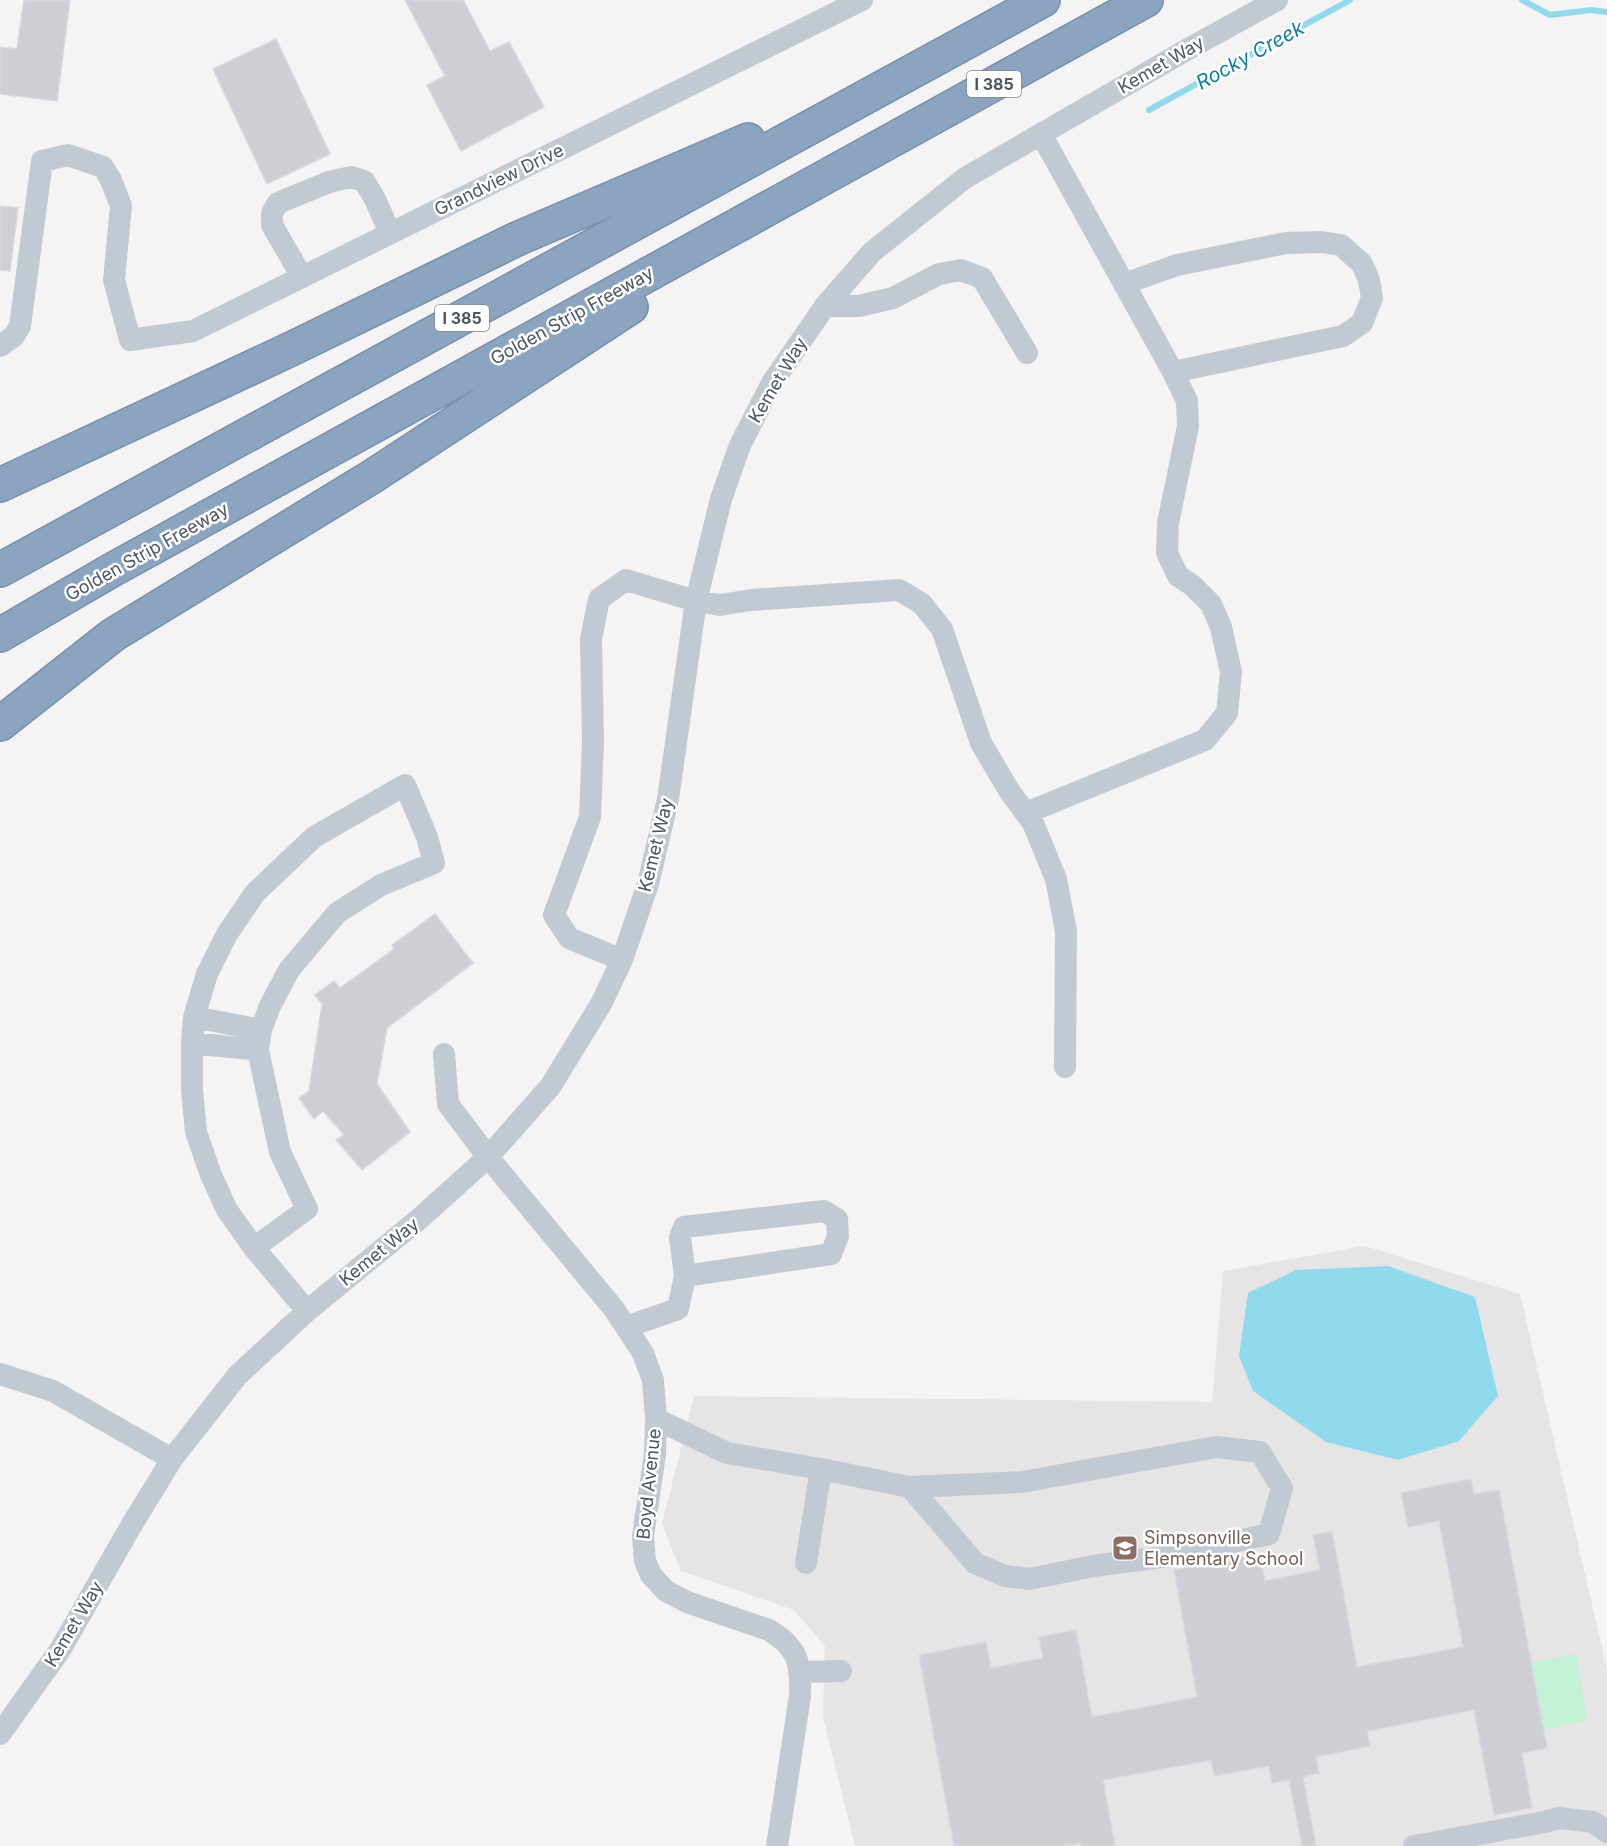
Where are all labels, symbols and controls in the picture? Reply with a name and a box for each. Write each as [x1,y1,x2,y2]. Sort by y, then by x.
water label: Rocky Creek [1192,15,1309,95]
street label: Kemet Way [1114,32,1208,98]
road number: I 385 [967,71,1021,97]
street label: Grandview Drive [431,139,567,220]
street label: Golden Strip Freeway [487,262,657,369]
road number: I 385 [435,305,489,331]
street label: Kemet Way [744,333,811,426]
street label: Golden Strip Freeway [62,498,232,605]
street label: Kemet Way [634,796,677,894]
street label: Kemet Way [335,1213,423,1290]
street label: Boyd Avenue [632,1428,665,1540]
place label: Simpsonville Elementary School [1144,1527,1303,1569]
school or university icon: Simpsonville Elementary School [1110,1533,1140,1563]
street label: Kemet Way [40,1577,107,1670]

